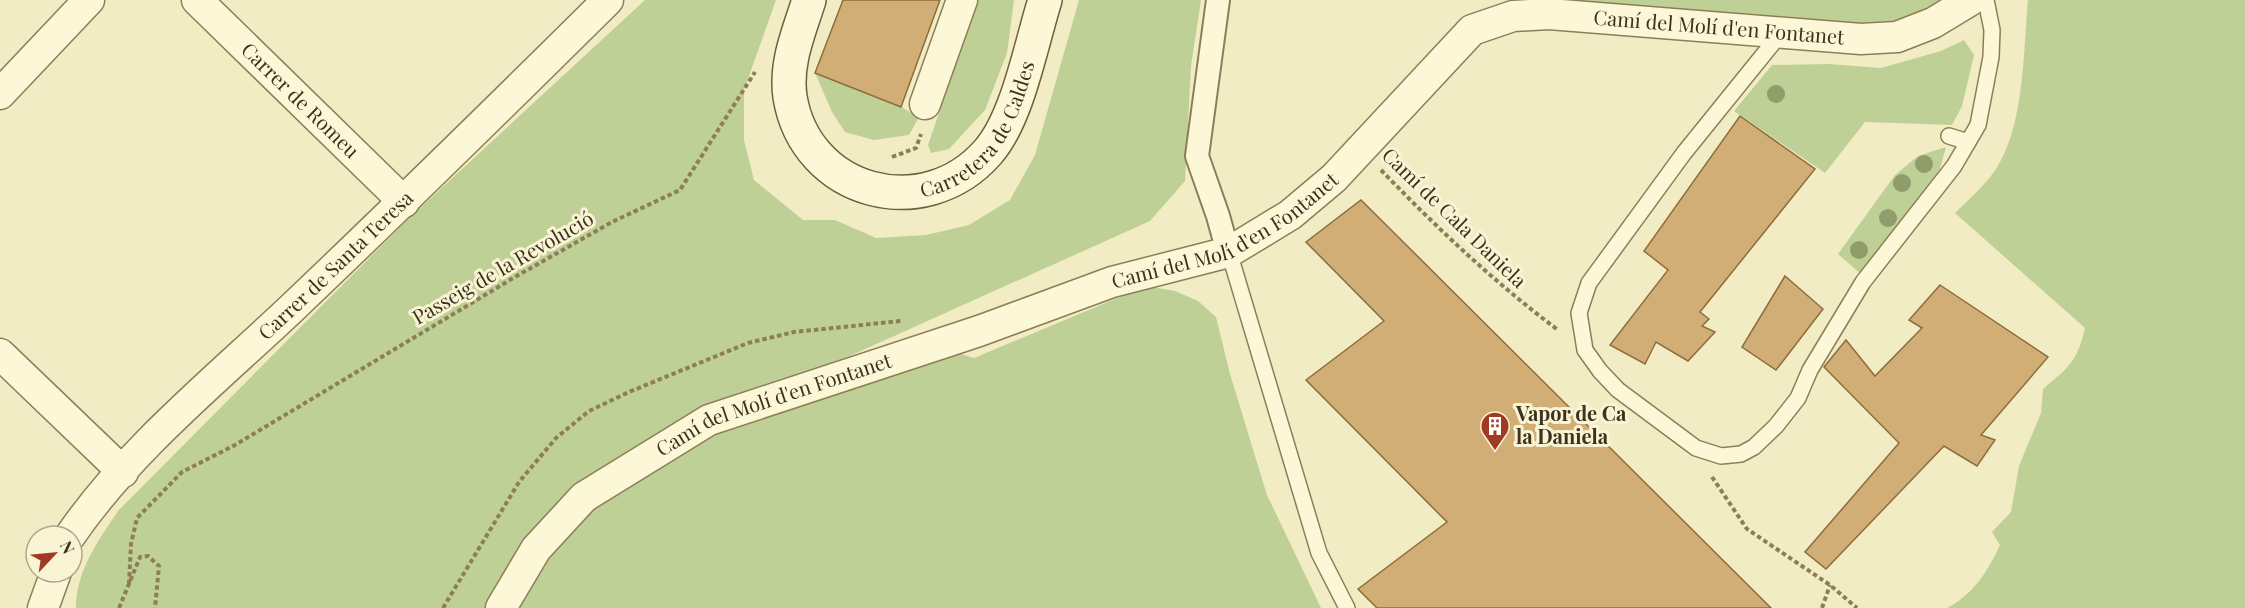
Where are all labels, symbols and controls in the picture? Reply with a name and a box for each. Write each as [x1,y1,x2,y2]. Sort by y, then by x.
street label: Camí del Molí d'en Fontanet [1593,3,1846,50]
street label: Carrer de Romeu [236,36,366,164]
street label: Carretera de Caldes [917,57,1039,202]
street label: Camí de Cala Daniela [1377,141,1533,293]
street label: Camí del Molí d'en Fontanet [1108,165,1344,294]
street label: Carrer de Santa Teresa [252,184,418,345]
street label: Passeig de la Revolució [407,204,598,330]
street label: Camí del Molí d'en Fontanet [650,346,896,462]
place label: Vapor de Ca la Daniela [1515,399,1627,449]
building icon: Vapor de Ca la Daniela [1479,410,1511,452]
north arrow [24,524,84,584]
text: N [56,537,80,557]

